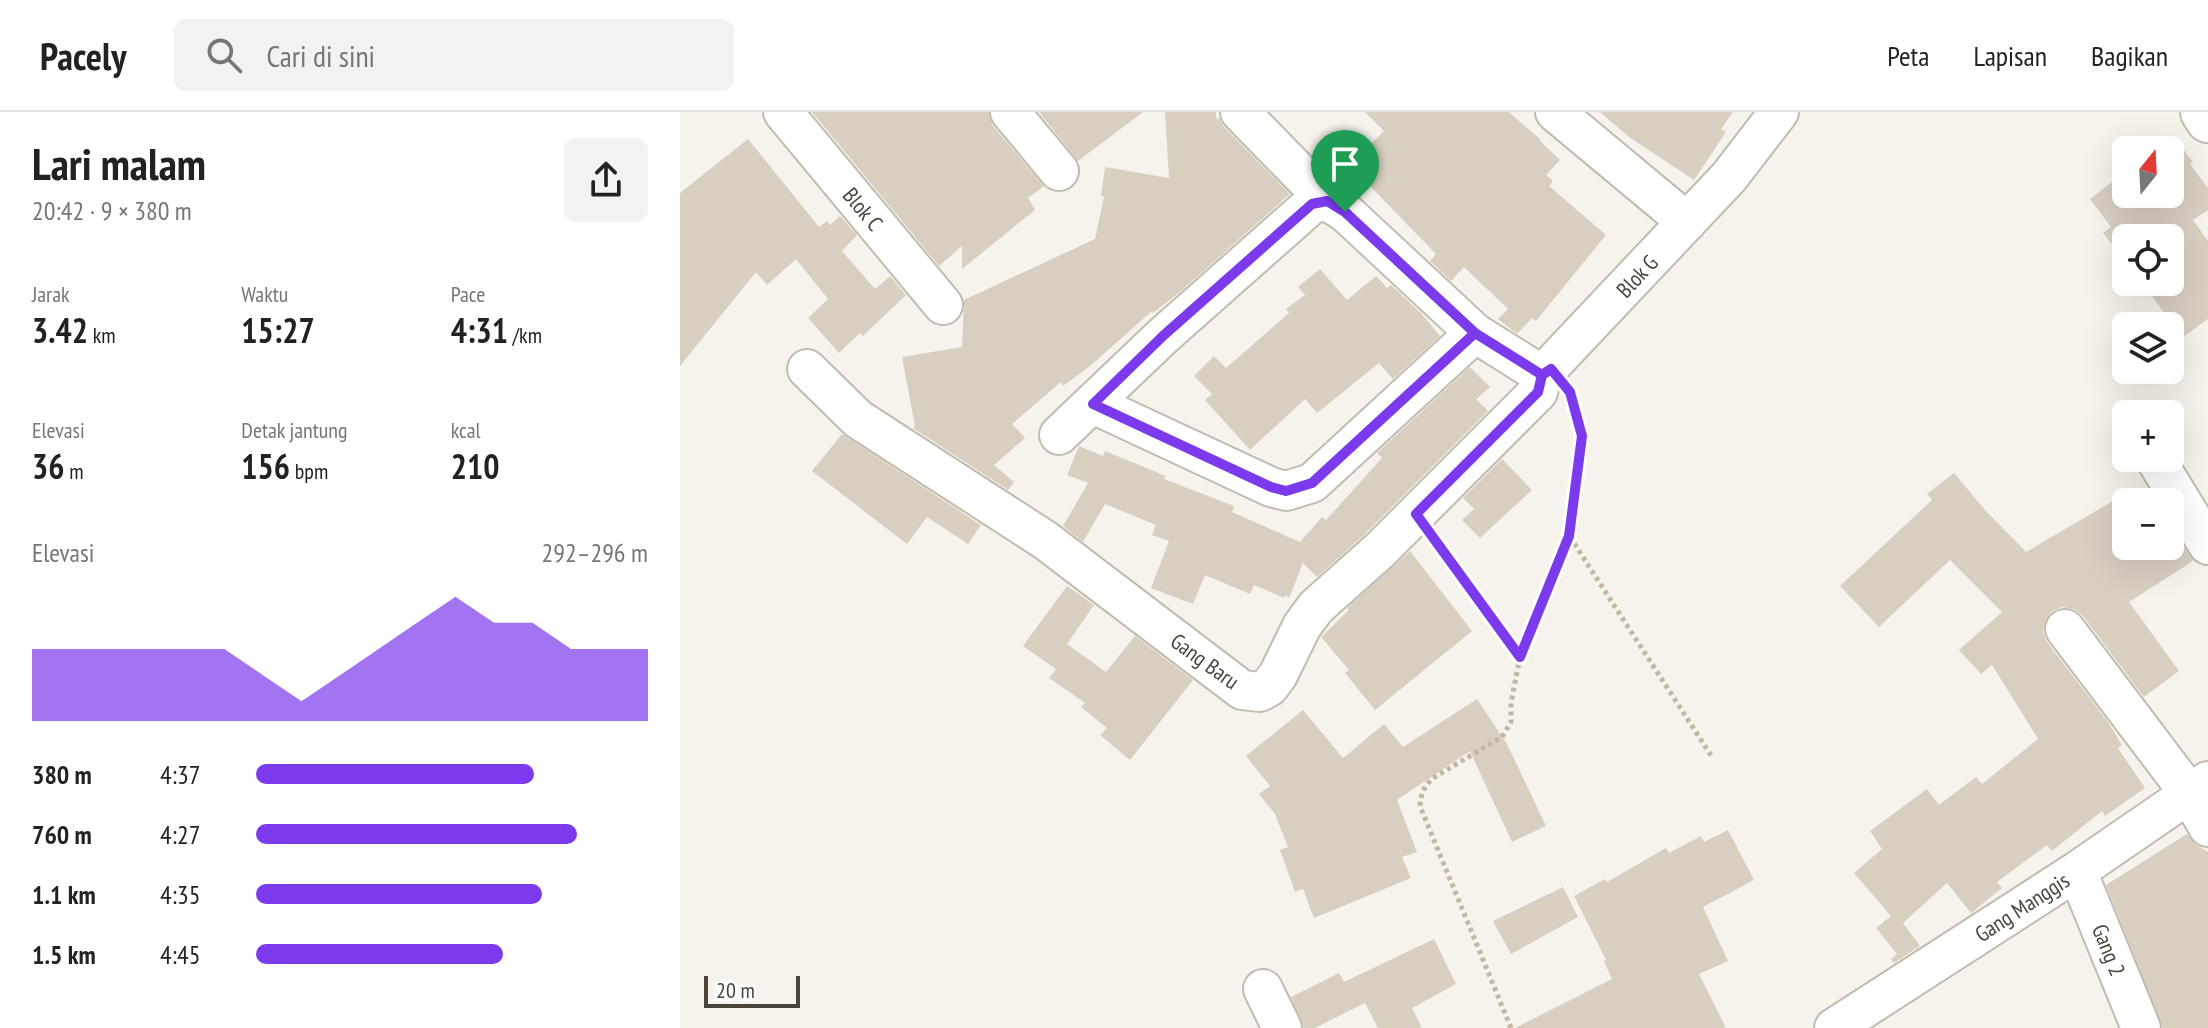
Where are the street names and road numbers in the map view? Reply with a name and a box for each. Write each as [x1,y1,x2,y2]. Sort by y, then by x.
street label: Blok C [837,182,889,236]
street label: Blok G [1610,249,1664,303]
street label: Gang Baru [1165,627,1245,695]
street label: Gang Manggis [1969,866,2075,948]
street label: Gang 2 [2086,920,2132,980]

